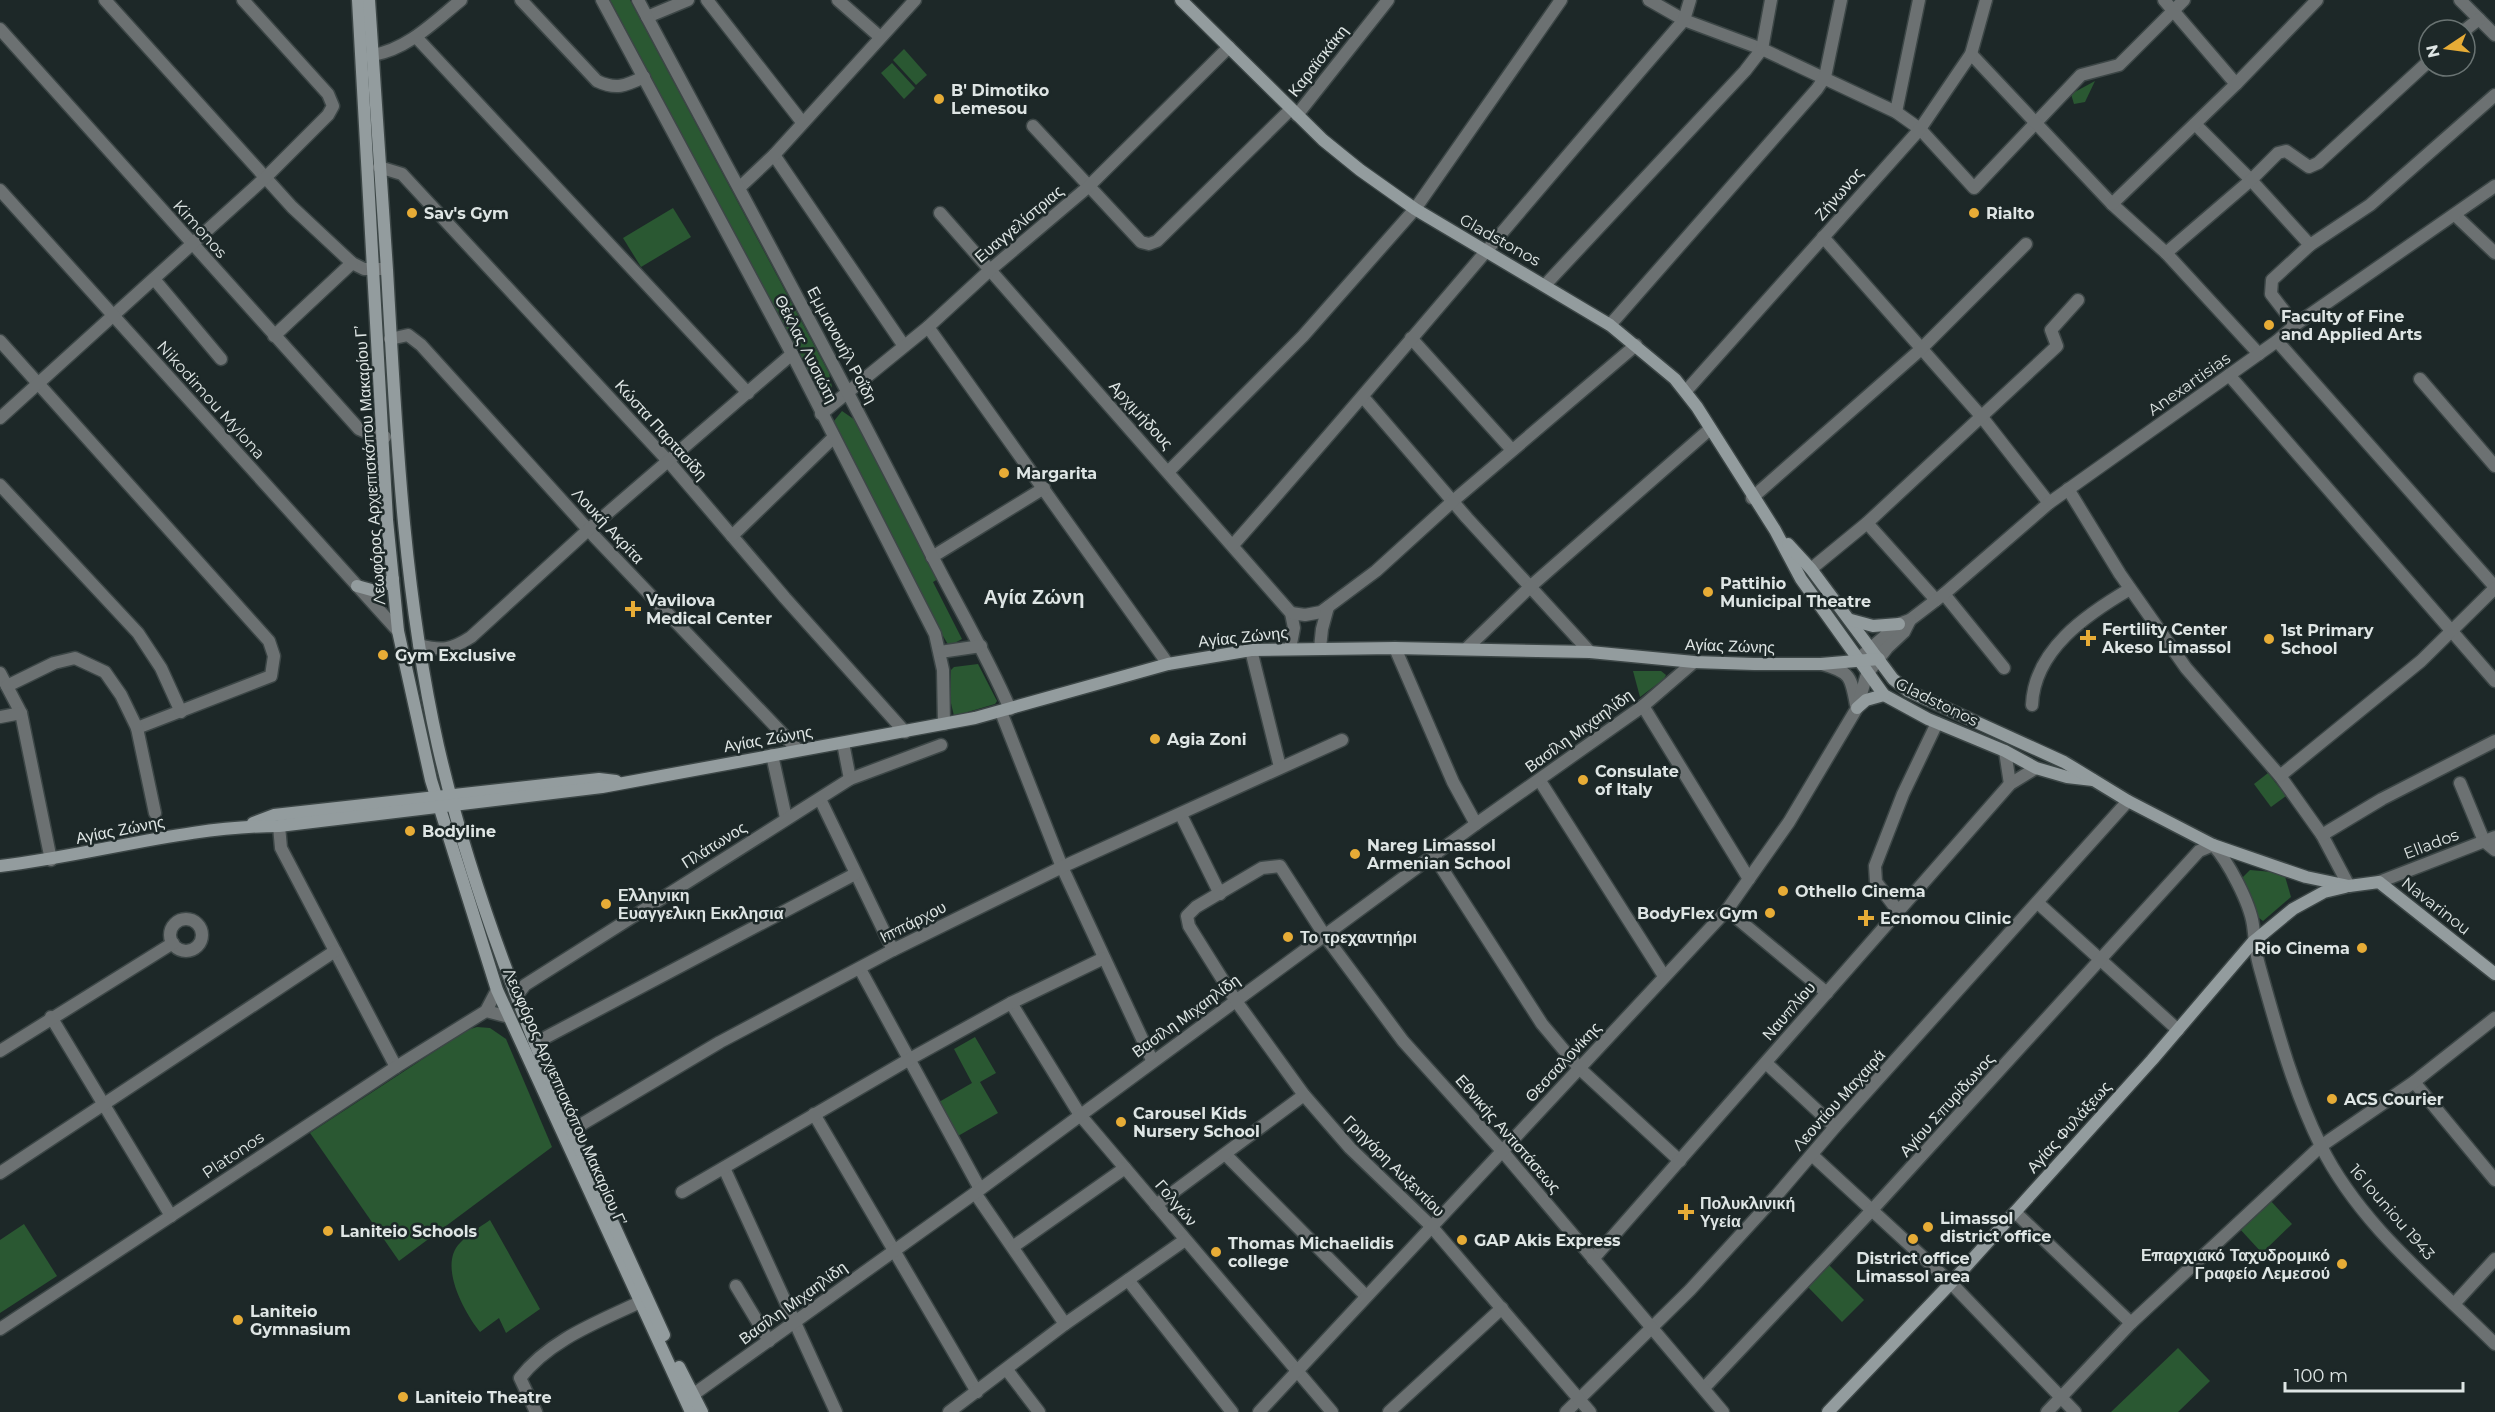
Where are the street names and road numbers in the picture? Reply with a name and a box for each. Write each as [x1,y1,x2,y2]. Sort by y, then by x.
street label: Καραϊσκάκη [1284,21,1352,101]
street label: Ζήνωνος [1811,163,1867,224]
street label: Ευαγγελίστριας [971,181,1067,267]
street label: Kimonos [169,196,231,262]
street label: Gladstonos [1456,210,1544,270]
street label: Εμμανουήλ Ροΐδη [803,283,881,407]
street label: Θέκλας Λυσιώτη [771,292,841,406]
street label: Λεωφόρος Αρχιεπισκόπου Μακαρίου Γ’ [351,324,389,606]
street label: Nikodimou Mylona [153,337,269,463]
street label: Anexartisias [2144,348,2234,419]
street label: Κώστα Παρτασίδη [611,376,711,484]
street label: Αρχιμήδους [1105,377,1177,453]
street label: Λουκή Ακρίτα [568,484,648,568]
street label: Αγίας Ζώνης [1197,623,1289,651]
street label: Αγίας Ζώνης [1685,635,1776,657]
street label: Gladstonos [1893,674,1982,730]
street label: Βασίλη Μιχαηλίδη [1521,685,1637,777]
street label: Αγίας Ζώνης [722,722,814,756]
street label: Αγίας Ζώνης [74,812,166,848]
street label: Πλάτωνος [678,818,750,872]
street label: Ellados [2401,825,2461,863]
street label: Navarinou [2398,873,2474,939]
street label: Ιππάρχου [877,897,949,947]
street label: Λεωφόρος Αρχιεπισκόπου Μακαρίου Γ’ [499,965,631,1229]
street label: Βασίλη Μιχαηλίδη [1128,970,1244,1062]
street label: Ναυπλίου [1759,978,1819,1044]
street label: Θεσσαλονίκης [1521,1018,1605,1106]
street label: Λεοντίου Μαχαιρά [1789,1046,1889,1154]
street label: Αγίου Σπυρίδωνος [1896,1049,1999,1161]
street label: Εθνικής Αντιστάσεως [1451,1071,1565,1197]
street label: Αγίας Φυλάξεως [2023,1077,2115,1177]
street label: Γρηγόρη Αυξεντίου [1339,1111,1449,1221]
street label: Platonos [199,1127,268,1182]
street label: 16 Iouniou 1943 [2345,1160,2439,1264]
street label: Γολγών [1151,1176,1201,1230]
street label: Βασίλη Μιχαηλίδη [735,1257,851,1349]

